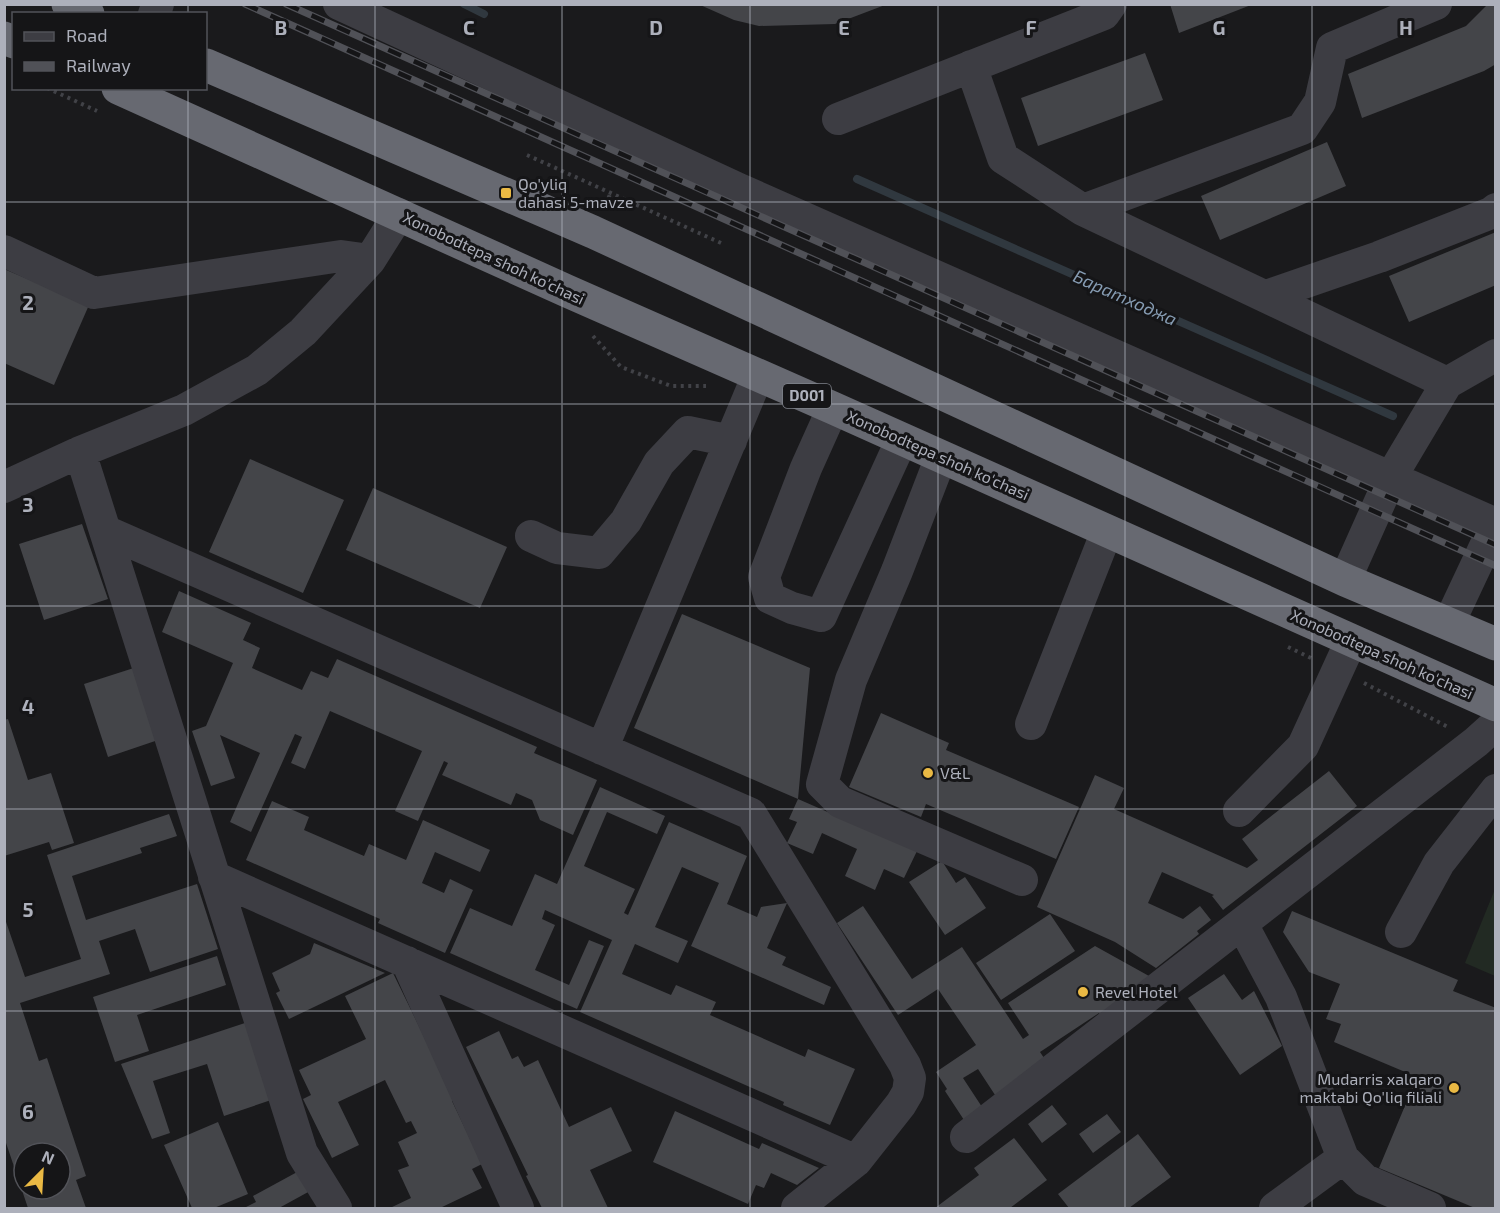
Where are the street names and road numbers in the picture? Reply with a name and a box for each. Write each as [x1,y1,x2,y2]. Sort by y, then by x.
street label: Xonobodtepa shoh ko'chasi [401,207,588,308]
road number: D001 [783,384,831,408]
street label: Xonobodtepa shoh ko'chasi [844,406,1032,503]
street label: Xonobodtepa shoh ko'chasi [1288,605,1476,702]

